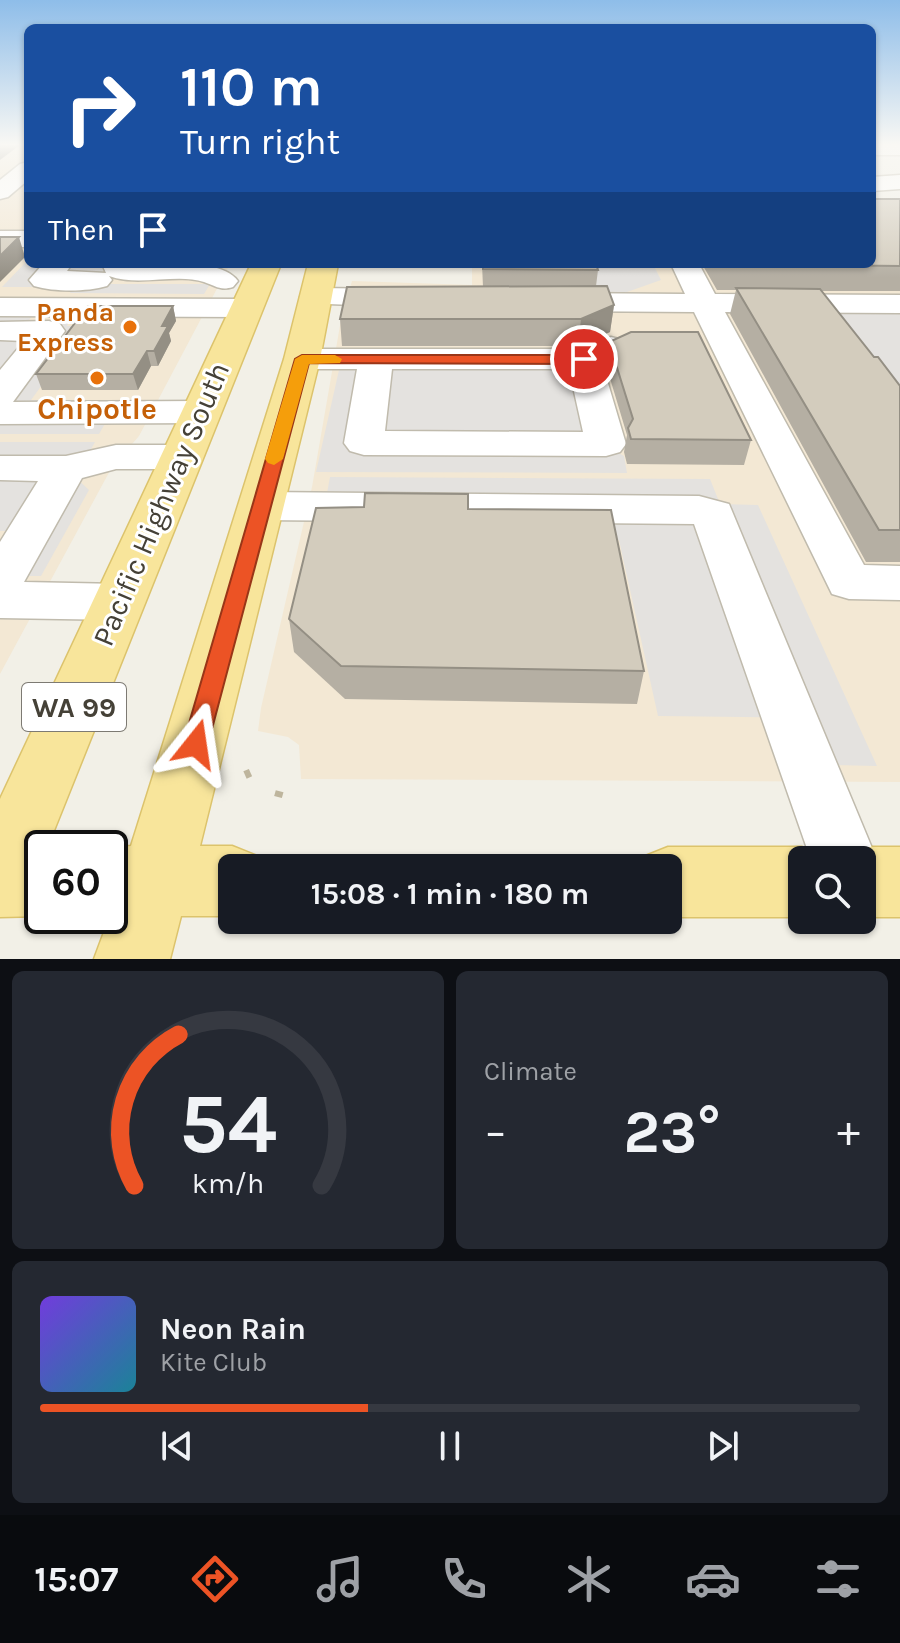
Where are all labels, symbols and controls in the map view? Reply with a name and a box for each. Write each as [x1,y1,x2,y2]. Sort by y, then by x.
text: 110 m [180,54,323,119]
icon: right [48,56,152,160]
text: Turn right [180,121,340,163]
icon: arrive [131,208,175,252]
text: Then [48,212,115,248]
place label: Panda Express [17,297,114,358]
marker: Panda Express [121,318,139,336]
pin [550,325,618,393]
icon: arrive [562,337,606,381]
street label: Pacific Highway South [85,357,237,651]
marker: Chipotle [88,369,106,387]
place label: Chipotle [37,391,157,427]
road number: WA 99 [22,683,126,731]
position arrow [154,702,238,786]
speed limit sign: 60 [24,830,128,934]
map controls [788,846,876,934]
button: search [788,846,876,934]
text: 15:08 · 1 min · 180 m [311,876,589,912]
text: Climate [484,1056,577,1087]
text: 54 [179,1076,277,1173]
text: 23° [624,1097,720,1167]
text: − [484,1106,507,1157]
text: + [837,1106,860,1157]
text: km/h [192,1167,264,1200]
text: Neon Rain [160,1311,306,1347]
text: Kite Club [160,1347,267,1378]
icon: previous [155,1424,199,1468]
icon: pause [428,1424,472,1468]
icon: next [701,1424,745,1468]
icon: directions [187,1551,243,1607]
icon: music [312,1551,368,1607]
icon: phone [436,1551,492,1607]
icon: climate [561,1551,617,1607]
icon: car [685,1551,741,1607]
icon: filters [810,1551,866,1607]
text: 15:07 [34,1558,118,1600]

